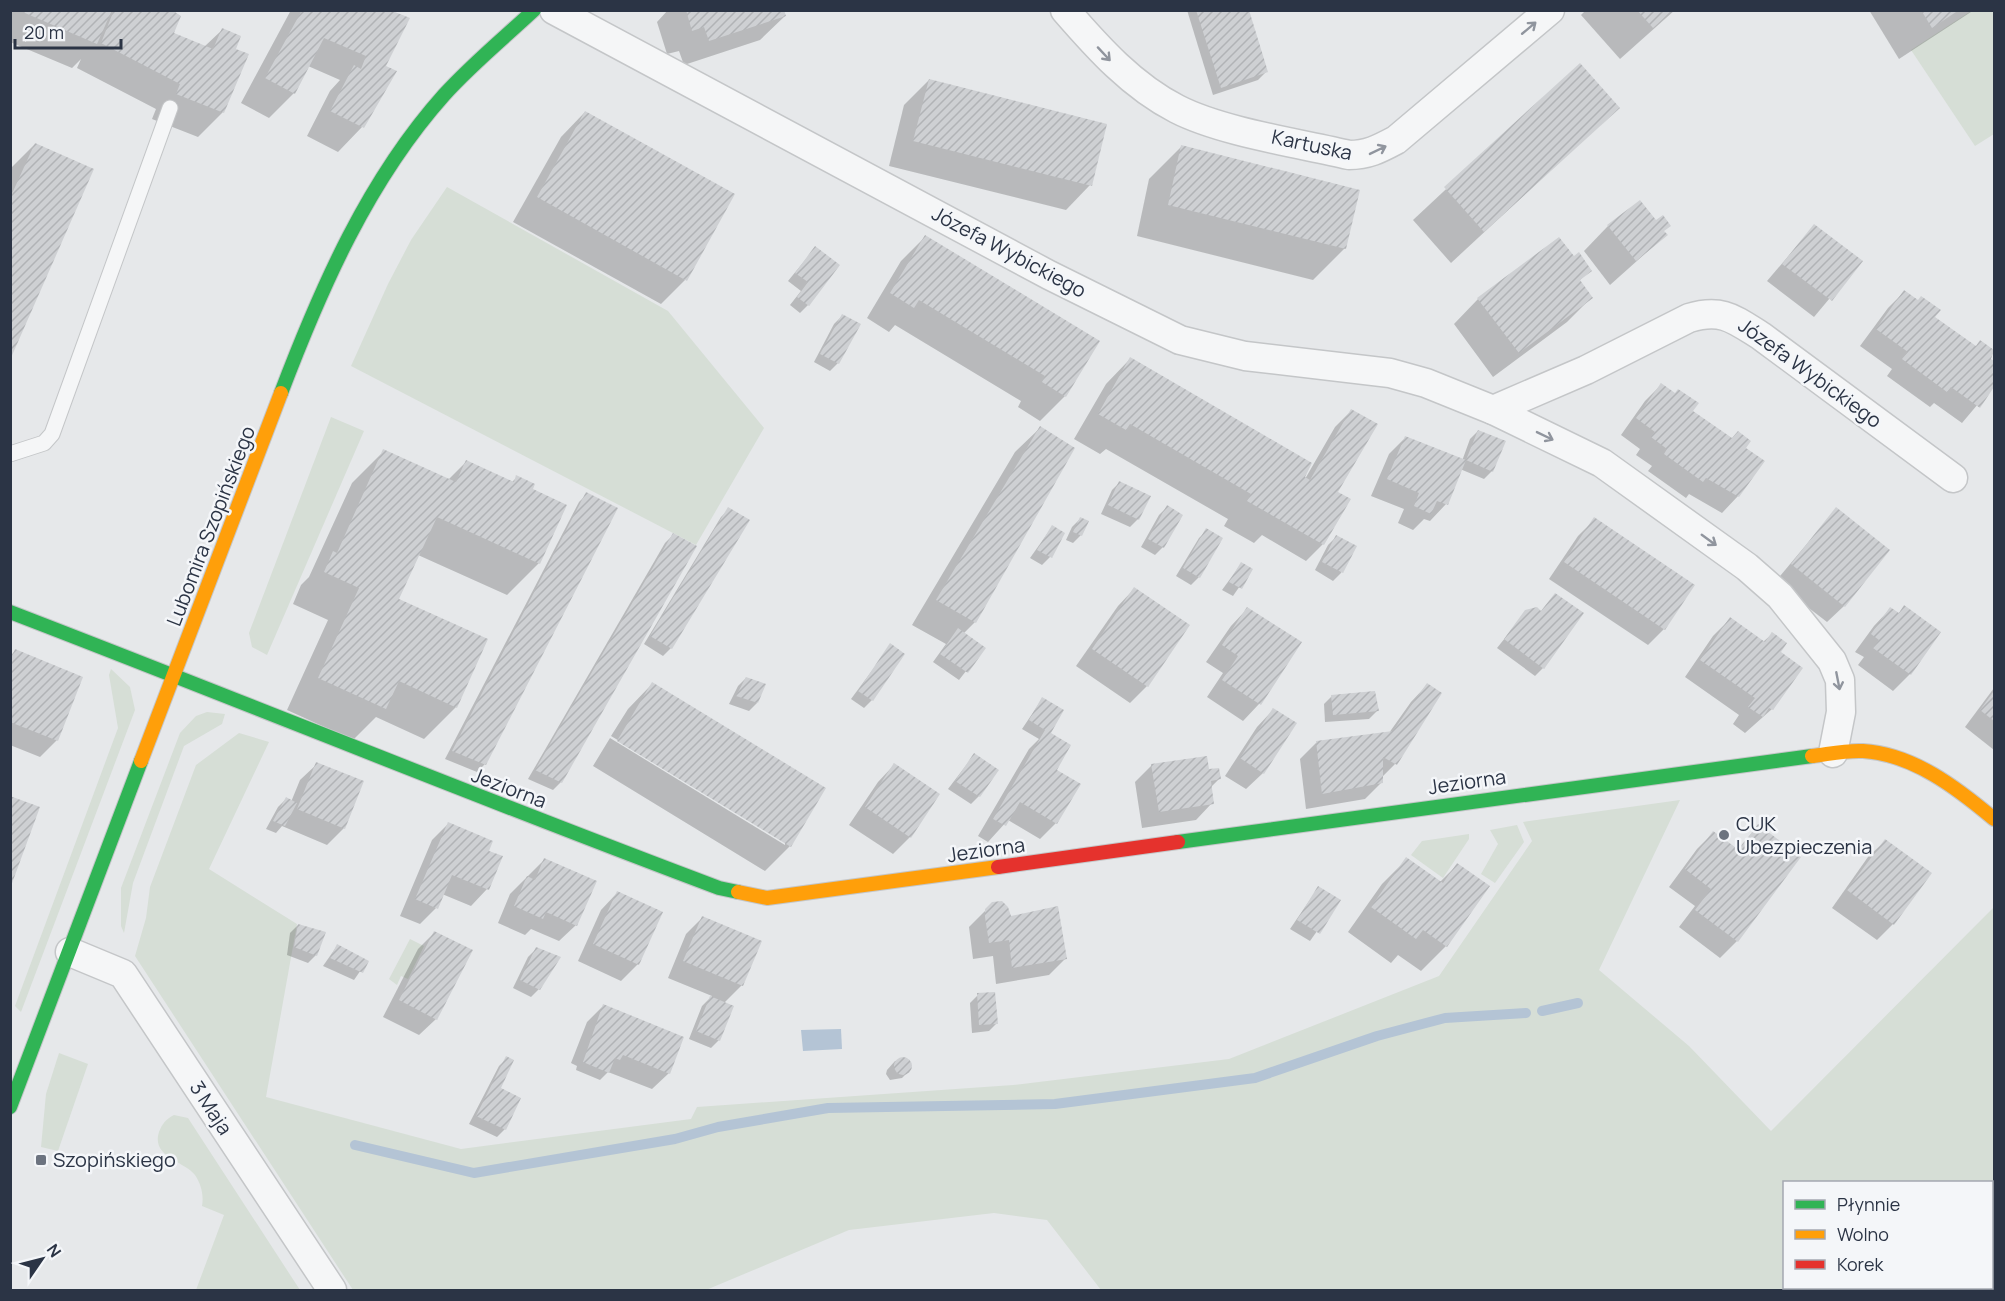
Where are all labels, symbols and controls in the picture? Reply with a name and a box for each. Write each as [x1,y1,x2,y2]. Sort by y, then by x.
scale bar [15,12,122,50]
text: 20 m [24,20,64,44]
one-way arrow [1521,21,1536,35]
one-way arrow [1097,46,1111,61]
street label: Kartuska [1269,123,1355,166]
one-way arrow [1368,143,1386,155]
street label: Józefa Wybickiego [927,200,1091,304]
street label: Józefa Wybickiego [1733,311,1887,434]
street label: Lubomira Szopińskiego [160,422,261,630]
one-way arrow [1536,430,1554,442]
one-way arrow [1701,534,1717,546]
one-way arrow [1833,671,1844,690]
street label: Jeziorna [468,761,551,814]
street label: Jeziorna [1426,763,1508,800]
place label: CUK Ubezpieczenia [1736,810,1872,860]
marker: CUK Ubezpieczenia [1717,828,1731,842]
street label: Jeziorna [945,831,1027,868]
street label: 3 Maja [184,1076,239,1140]
place label: Szopińskiego [53,1146,176,1173]
marker: Szopińskiego [34,1153,48,1167]
legend [1783,1181,1993,1289]
text: Płynnie [1837,1192,1900,1216]
text: Wolno [1837,1222,1889,1246]
north arrow [12,1229,72,1289]
text: N [42,1239,67,1261]
text: Korek [1837,1252,1884,1276]

